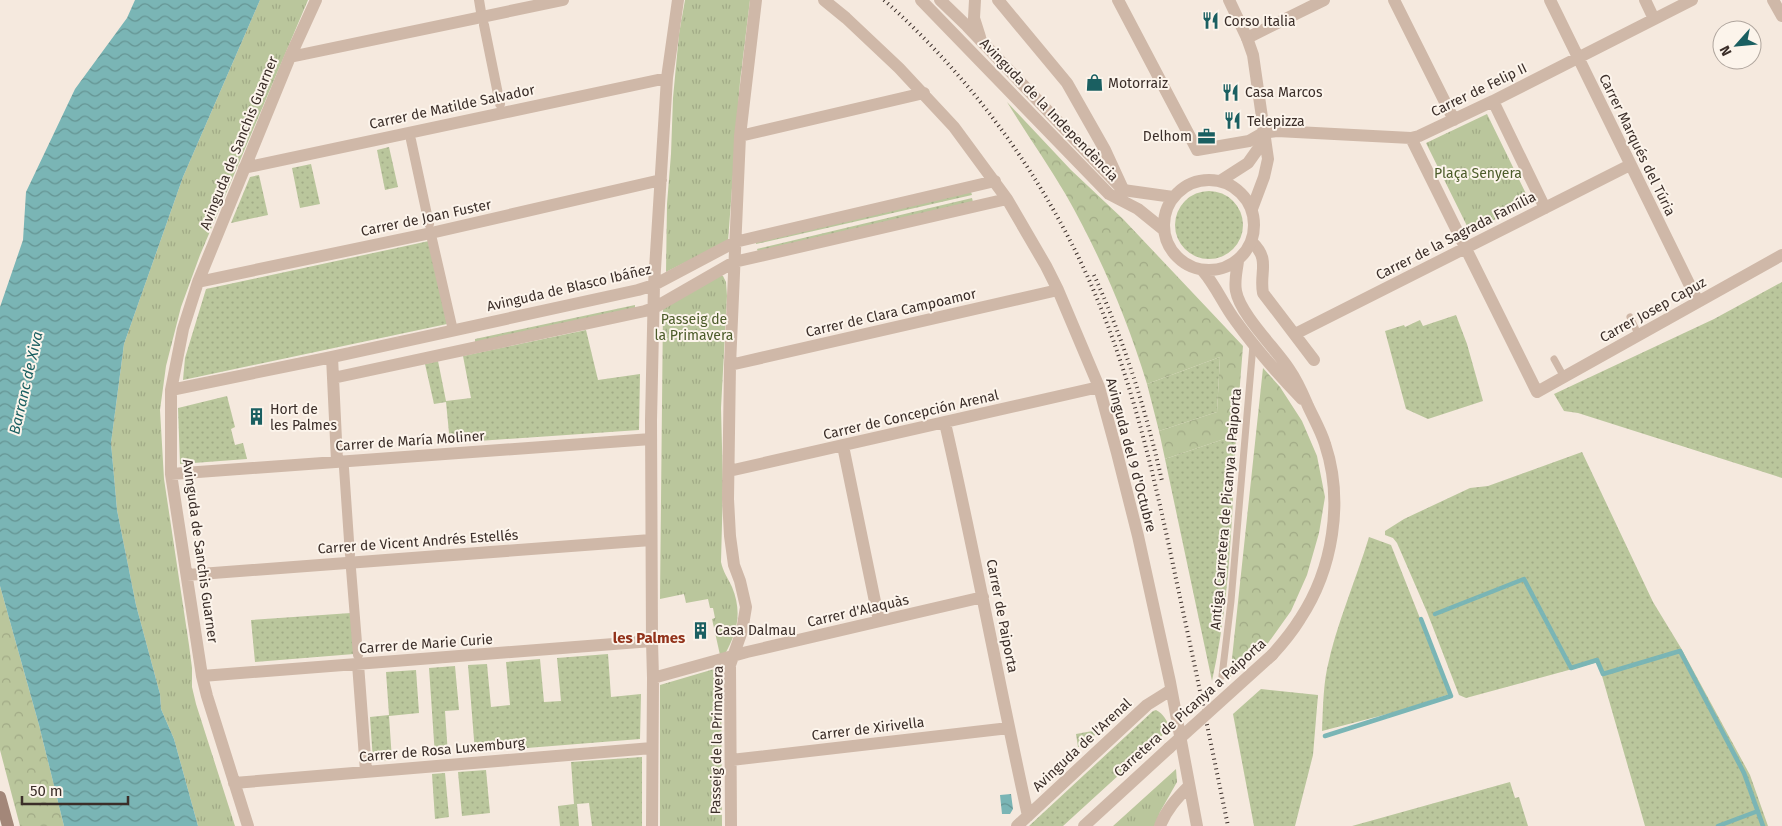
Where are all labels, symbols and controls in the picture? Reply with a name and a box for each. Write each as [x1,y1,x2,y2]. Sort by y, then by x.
restaurant icon: Corso Italia [1200,11,1220,31]
place label: Corso Italia [1224,13,1296,30]
north arrow [1712,20,1762,70]
street label: Avinguda de la Independència [976,35,1122,185]
text: N [1716,43,1736,59]
street label: Avinguda de Sanchis Guarner [196,53,282,232]
street label: Carrer de Felip II [1428,59,1530,121]
street label: Carrer Marqués del Túria [1595,71,1679,219]
shop icon: Motorraiz [1084,73,1104,93]
place label: Motorraiz [1108,75,1168,92]
street label: Carrer de Matilde Salvador [368,81,537,133]
restaurant icon: Casa Marcos [1221,82,1241,102]
place label: Casa Marcos [1245,84,1323,101]
restaurant icon: Telepizza [1223,111,1243,131]
place label: Telepizza [1247,113,1305,130]
office icon: Delhom [1196,126,1216,146]
place label: Delhom [1143,128,1192,145]
park label: Plaça Senyera [1434,165,1522,182]
street label: Carrer de la Sagrada Família [1373,188,1539,284]
street label: Carrer de Joan Fuster [359,196,493,240]
street label: Avinguda de Blasco Ibáñez [485,261,653,315]
street label: Carrer Josep Capuz [1597,274,1709,346]
street label: Carrer de Clara Campoamor [804,285,979,341]
park label: Passeig de la Primavera [655,311,733,344]
water label: Barranc de Xiva [5,330,47,436]
street label: Avinguda del 9 d'Octubre [1102,376,1160,534]
street label: Carrer de Concepción Arenal [822,387,1000,443]
street label: Antiga Carretera de Picanya a Paiporta [1207,388,1245,630]
place label: Hort de les Palmes [270,401,337,434]
building icon: Hort de les Palmes [246,407,266,427]
street label: Carrer de María Moliner [335,427,486,455]
street label: Avinguda de Sanchis Guarner [179,458,221,645]
street label: Carrer de Vicent Andrés Estellés [317,526,519,557]
street label: Carrer de Paiporta [983,558,1021,674]
street label: Carrer d'Alaquàs [806,591,911,631]
building icon: Casa Dalmau [691,620,711,640]
place label: Casa Dalmau [715,622,796,639]
district label: les Palmes [613,629,685,647]
street label: Carrer de Marie Curie [359,631,493,657]
street label: Carretera de Picanya a Paiporta [1110,635,1270,781]
street label: Passeig de la Primavera [707,665,727,815]
street label: Avinguda de l'Arenal [1029,695,1135,795]
street label: Carrer de Xirivella [811,714,925,744]
street label: Carrer de Rosa Luxemburg [358,734,526,766]
scale bar [22,774,129,806]
text: 50 m [30,782,63,800]

